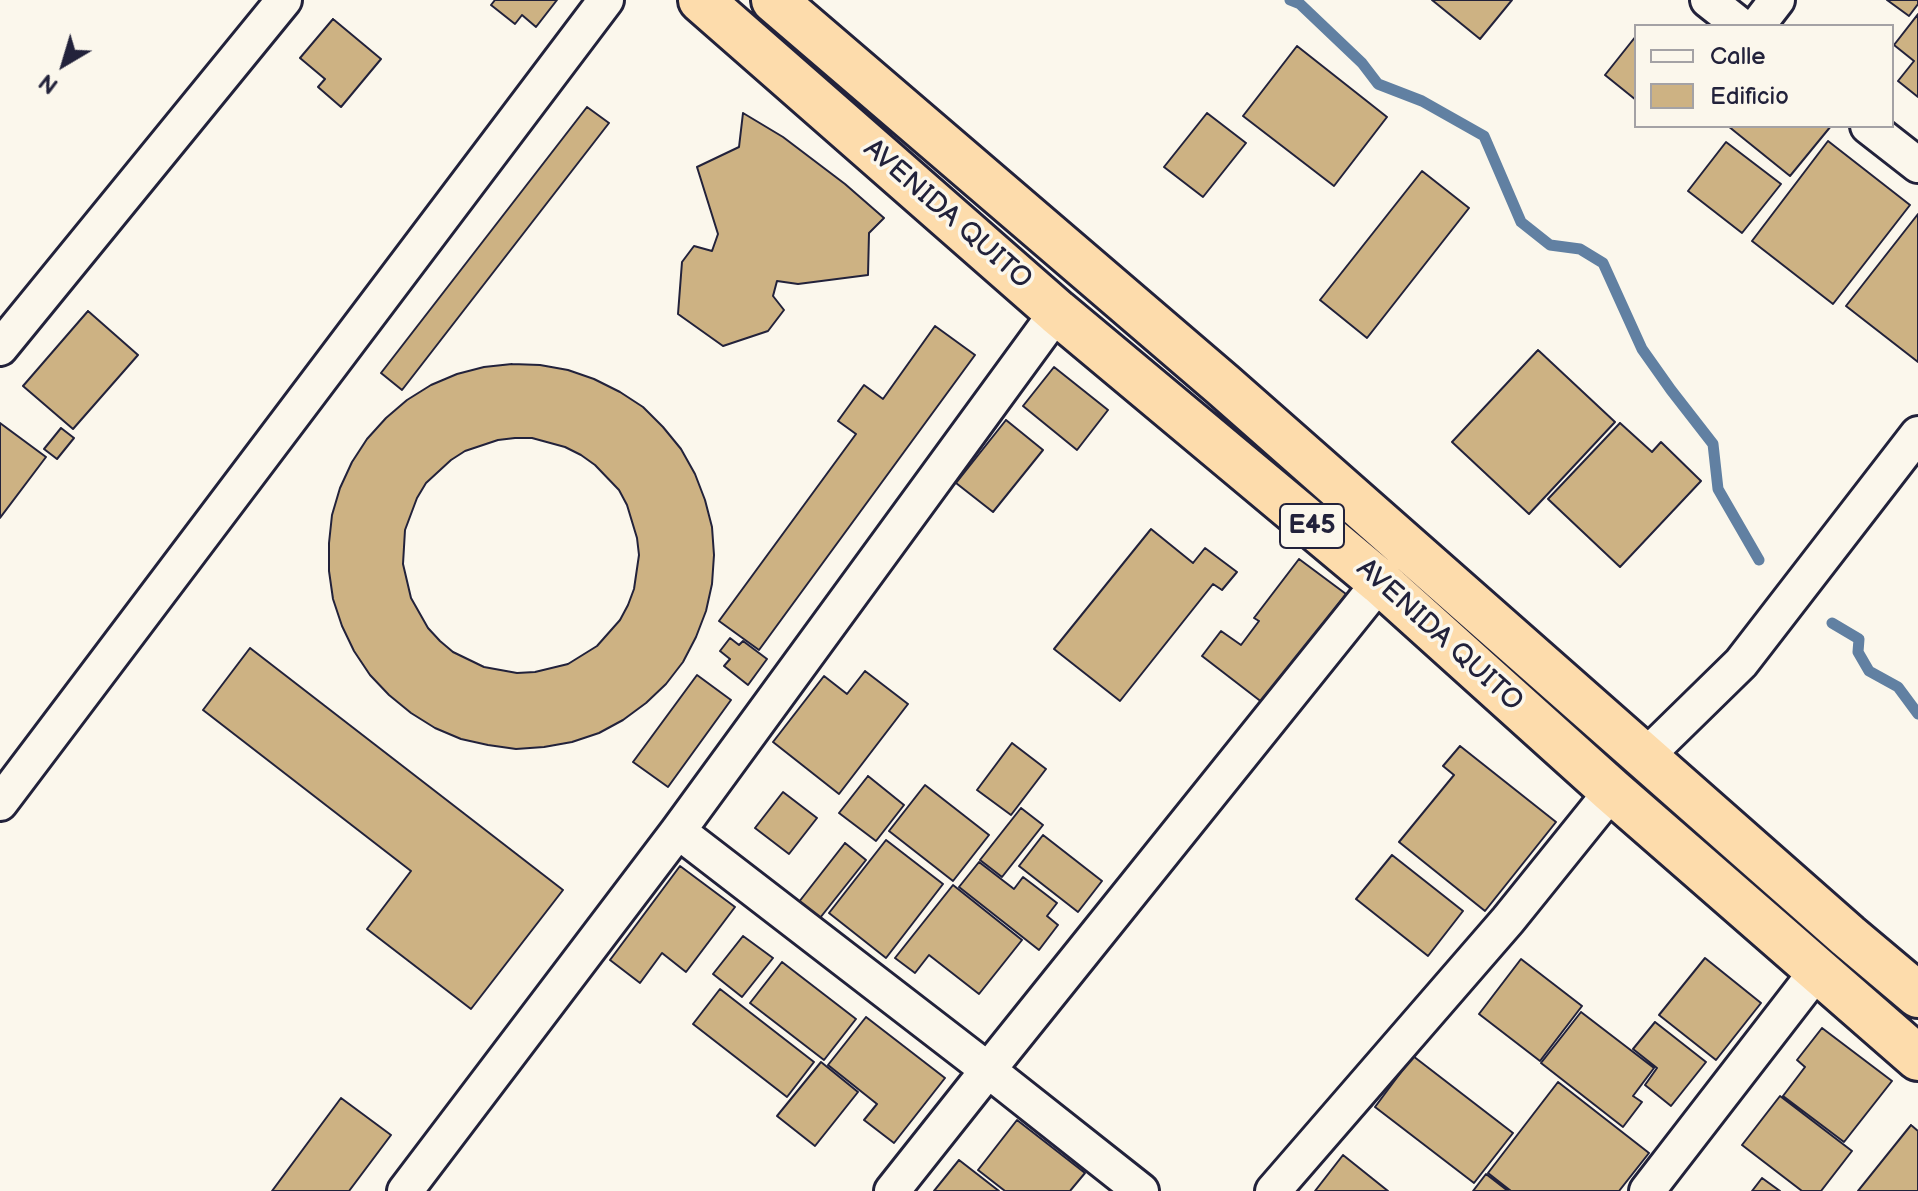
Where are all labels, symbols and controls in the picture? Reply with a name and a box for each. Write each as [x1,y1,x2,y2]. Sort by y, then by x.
north arrow [24,24,104,104]
legend [1634,24,1894,128]
text: Calle [1710,42,1765,71]
text: N [34,68,64,99]
text: Edificio [1710,82,1789,111]
street label: AVENIDA QUITO [856,133,1038,297]
road number: E45 [1280,504,1344,548]
street label: AVENIDA QUITO [1349,553,1529,719]

